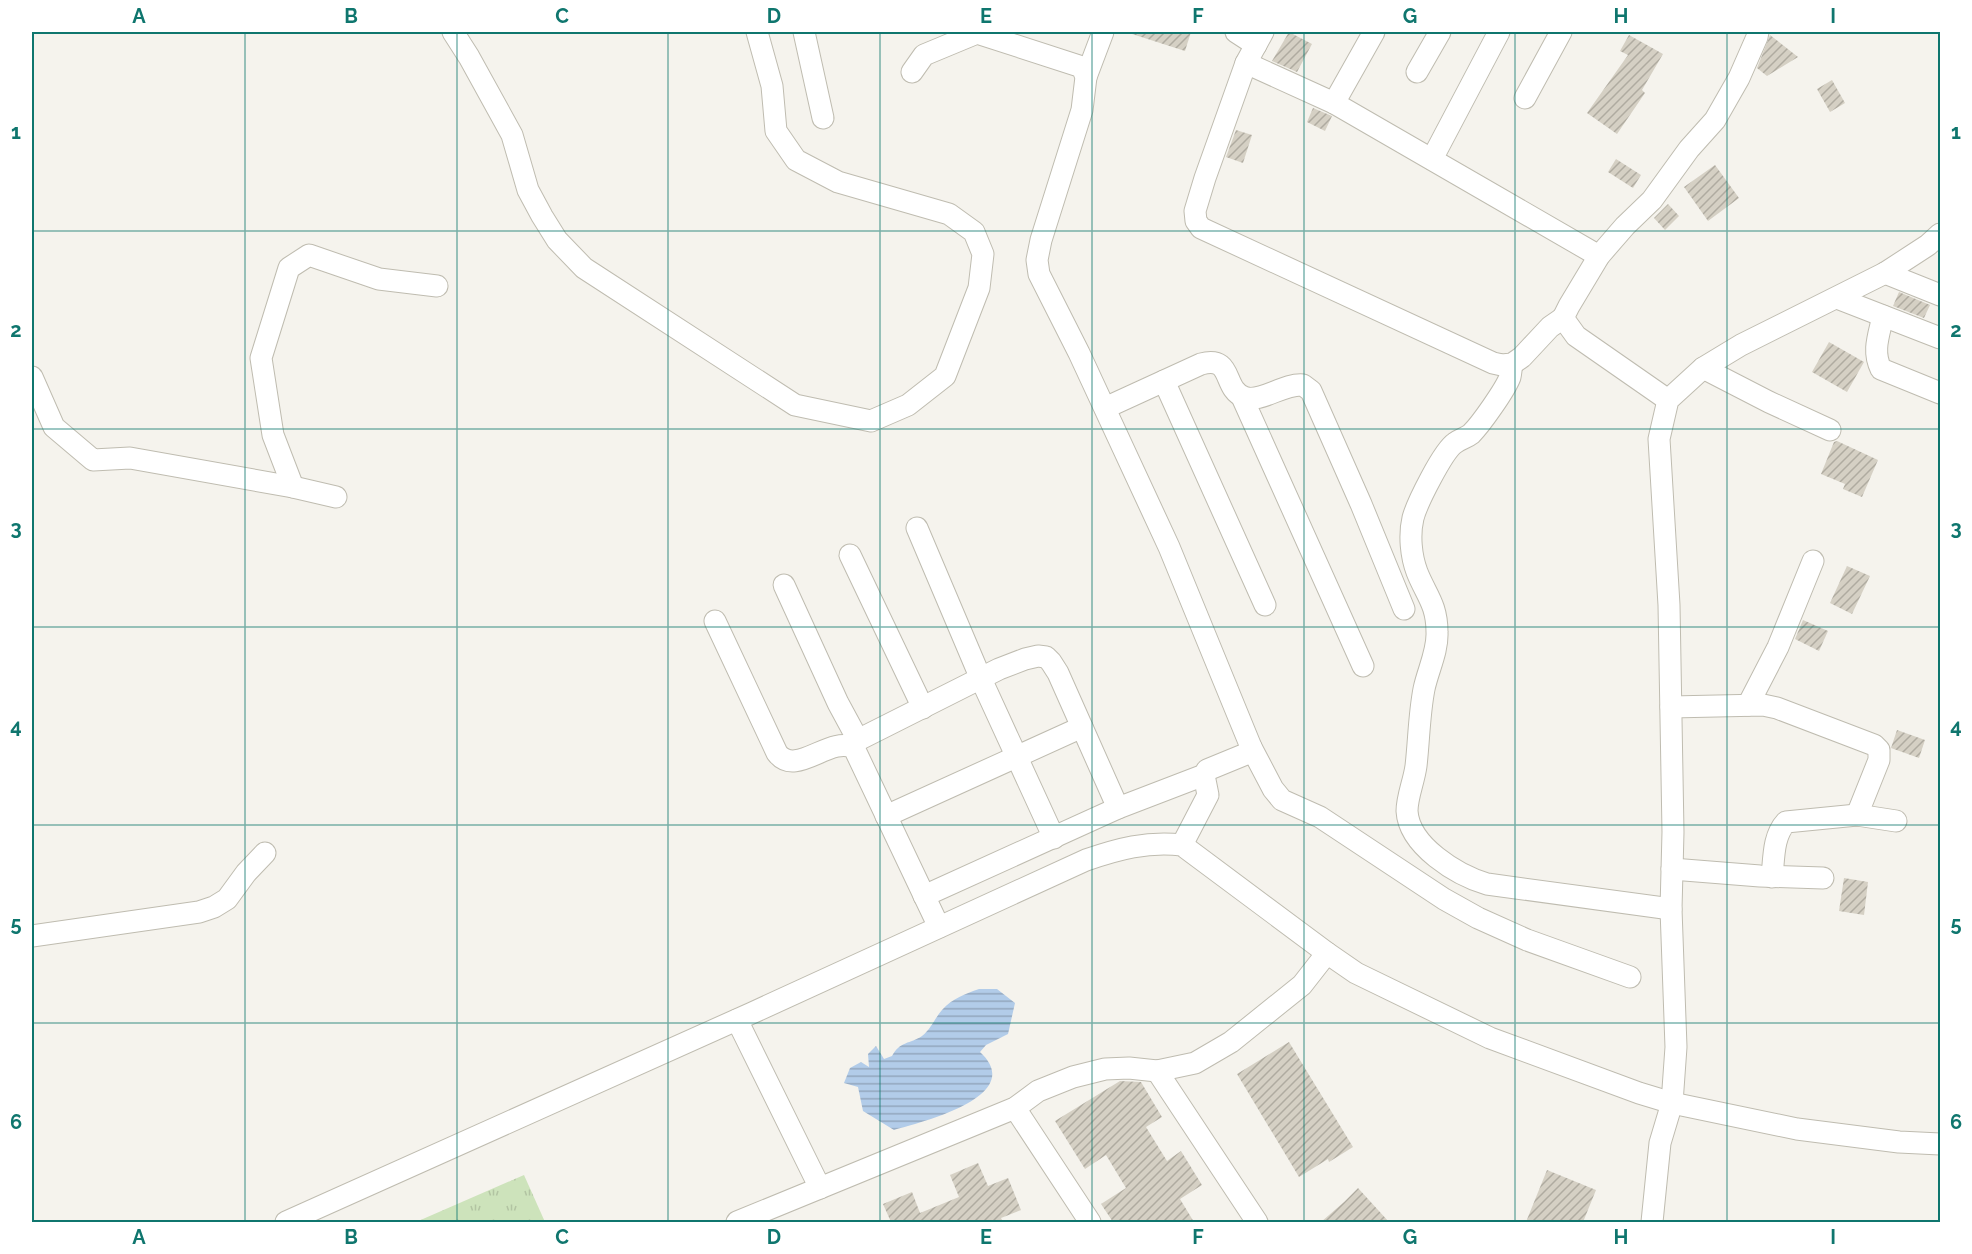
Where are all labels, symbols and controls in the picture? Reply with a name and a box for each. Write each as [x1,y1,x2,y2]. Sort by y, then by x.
text: A [132,4,146,28]
text: B [344,4,358,28]
text: C [555,4,569,28]
text: D [767,4,781,28]
text: E [980,4,992,28]
text: F [1192,4,1204,28]
text: G [1403,4,1417,28]
text: H [1614,4,1628,28]
text: I [1830,4,1836,28]
text: 1 [11,120,21,144]
text: 1 [1951,120,1961,144]
text: 2 [10,318,22,342]
text: 2 [1950,318,1962,342]
text: 3 [10,516,22,540]
text: 3 [1950,516,1962,540]
text: 4 [10,714,22,738]
text: 4 [1950,714,1962,738]
text: 5 [10,912,22,936]
text: 5 [1950,912,1962,936]
text: 6 [10,1110,22,1134]
text: 6 [1950,1110,1962,1134]
text: A [132,1225,146,1249]
text: B [344,1225,358,1249]
text: C [555,1225,569,1249]
text: D [767,1225,781,1249]
text: E [980,1225,992,1249]
text: F [1192,1225,1204,1249]
text: G [1403,1225,1417,1249]
text: H [1614,1225,1628,1249]
text: I [1830,1225,1836,1249]

